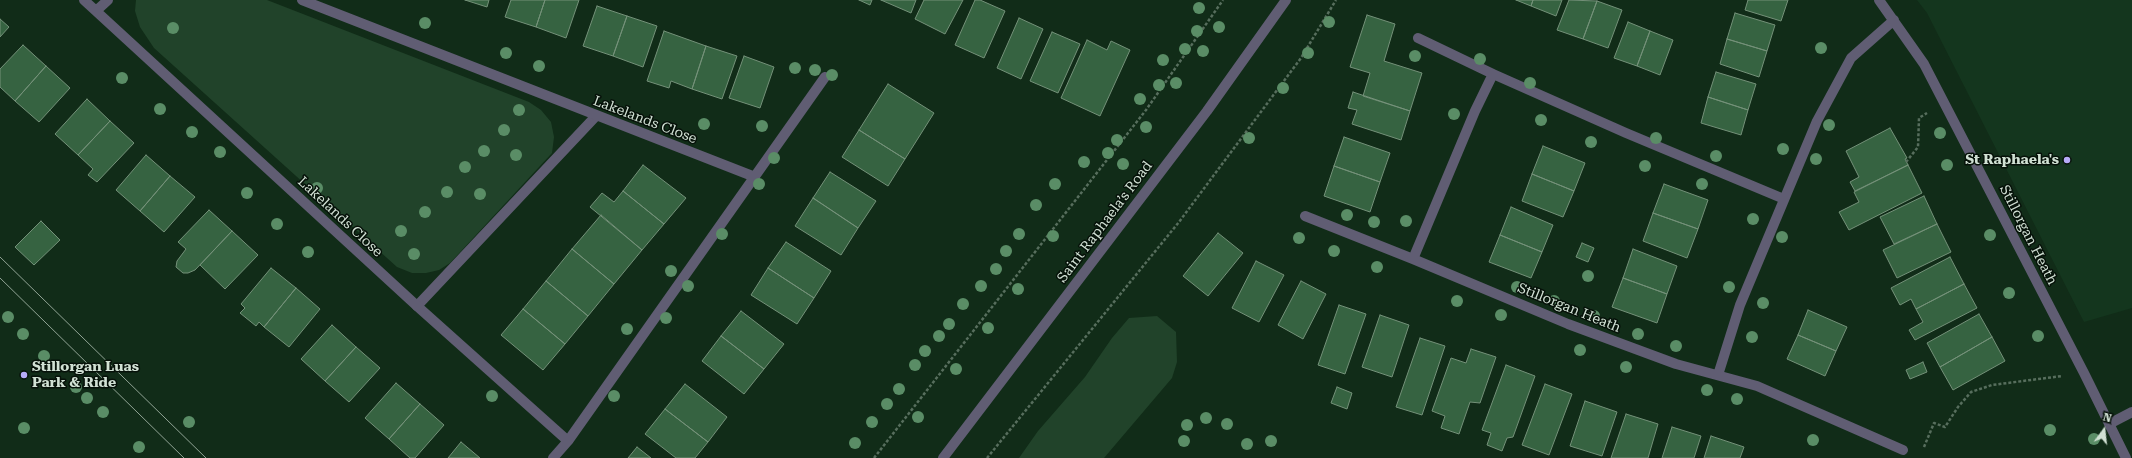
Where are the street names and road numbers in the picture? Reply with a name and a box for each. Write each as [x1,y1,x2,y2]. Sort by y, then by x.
street label: Lakelands Close [591,92,699,148]
street label: Saint Raphaela’s Road [1054,158,1156,286]
street label: Lakelands Close [294,173,386,261]
street label: Stillorgan Heath [1996,182,2060,288]
street label: Stillorgan Heath [1515,280,1623,336]

